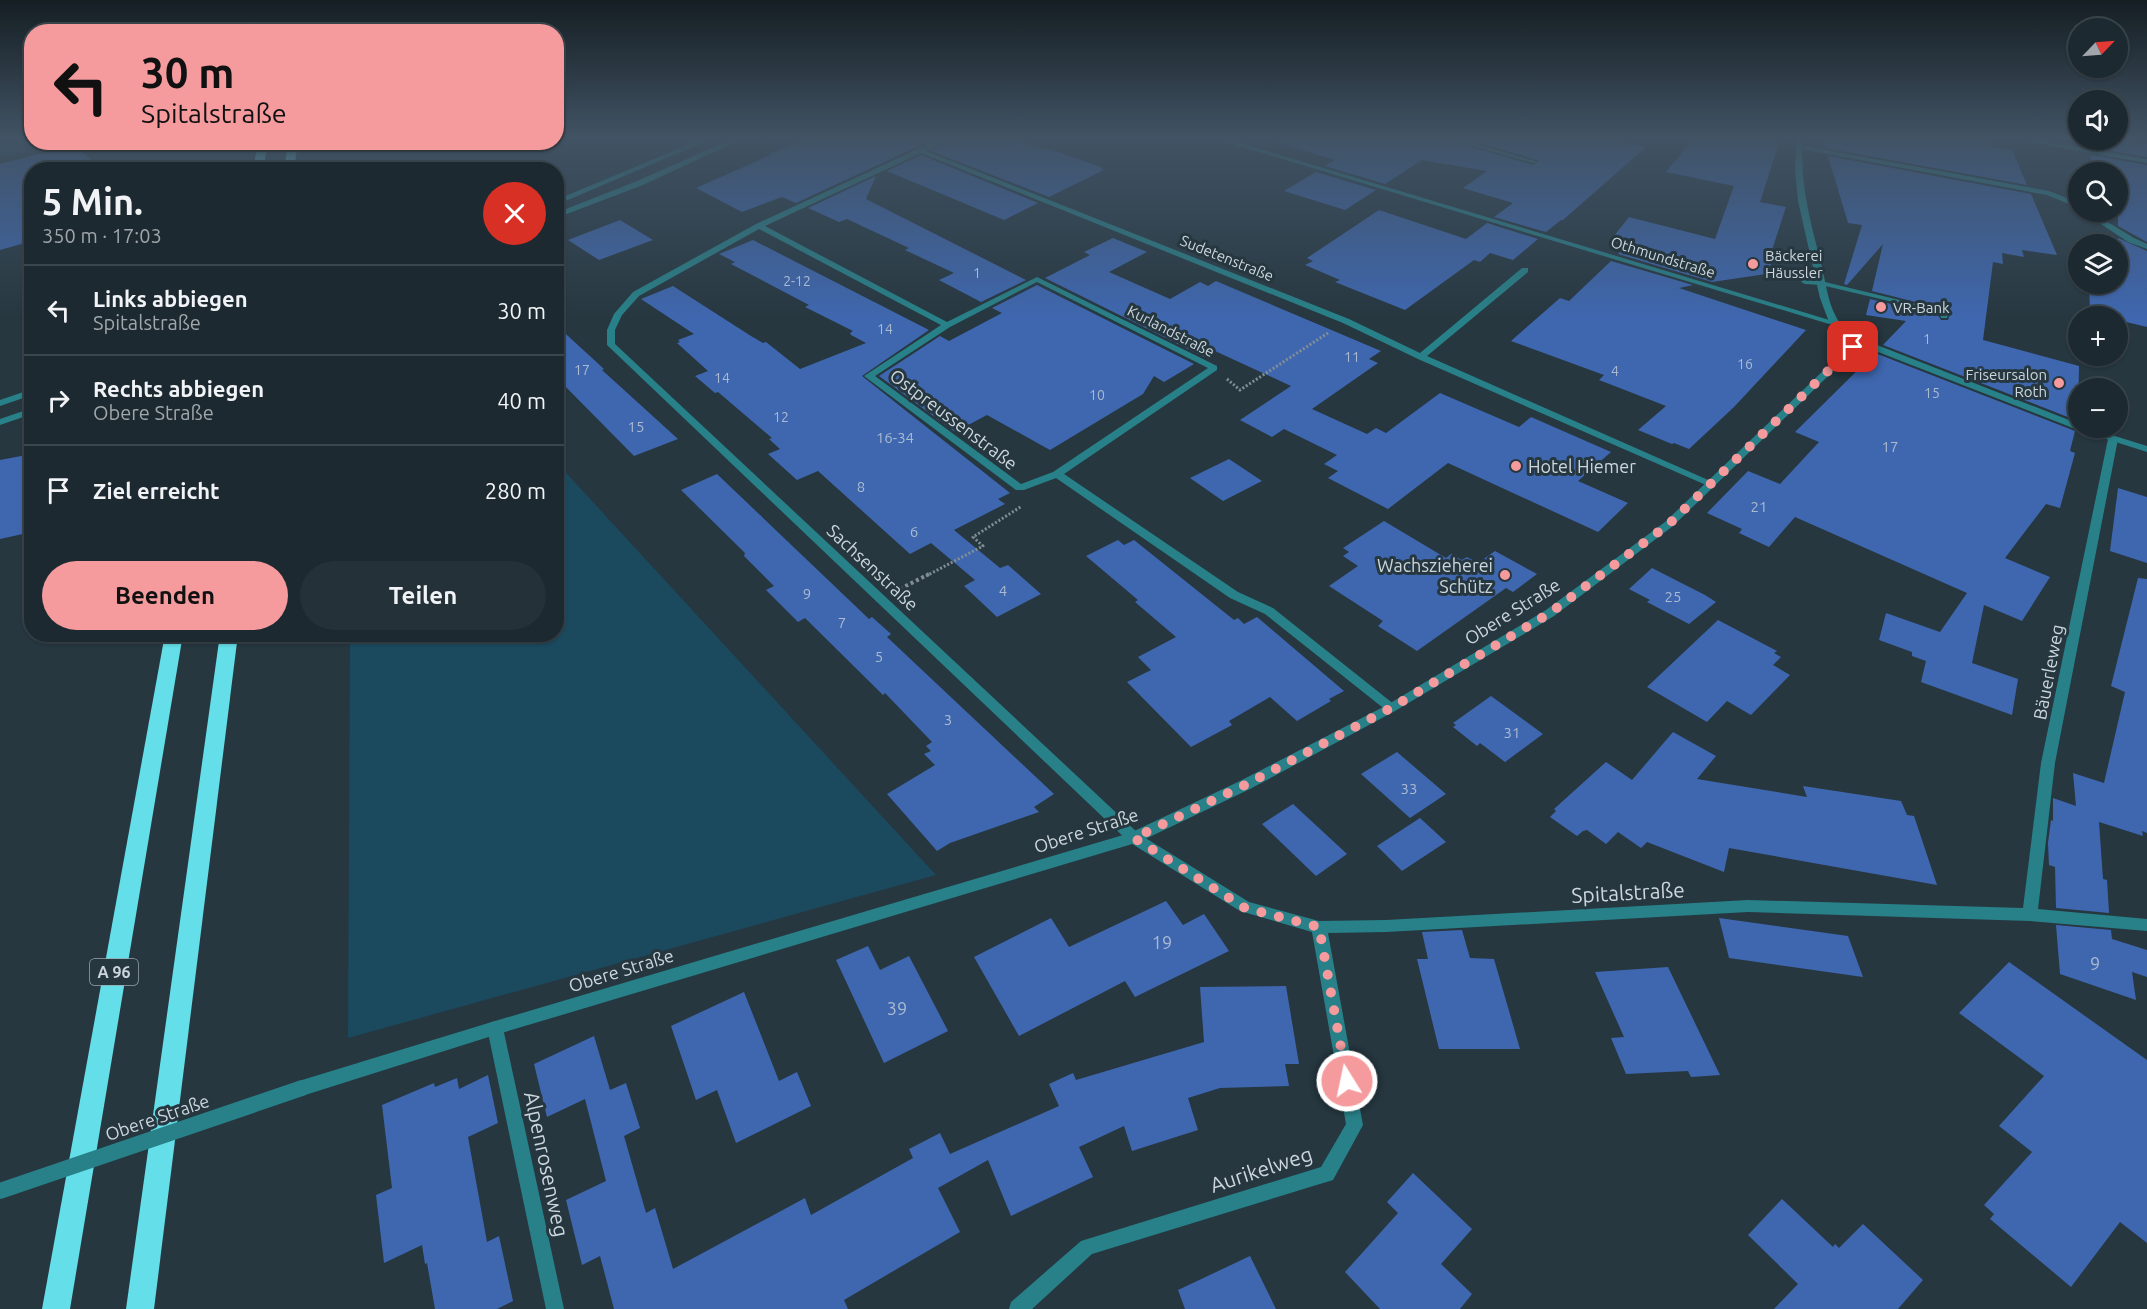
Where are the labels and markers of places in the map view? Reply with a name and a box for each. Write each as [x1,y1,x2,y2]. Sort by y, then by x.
place label: Bäckerei Häussler [1765,247,1823,281]
marker: Bäckerei Häussler [1746,257,1760,271]
place label: VR-Bank [1893,299,1950,316]
marker: VR-Bank [1874,300,1888,314]
pin [1827,321,1878,372]
place label: Friseursalon Roth [1966,366,2047,400]
marker: Friseursalon Roth [2052,376,2066,390]
place label: Hotel Hiemer [1528,456,1636,476]
marker: Hotel Hiemer [1509,459,1523,473]
place label: Wachszieherei Schütz [1377,555,1493,596]
marker: Wachszieherei Schütz [1498,568,1512,582]

